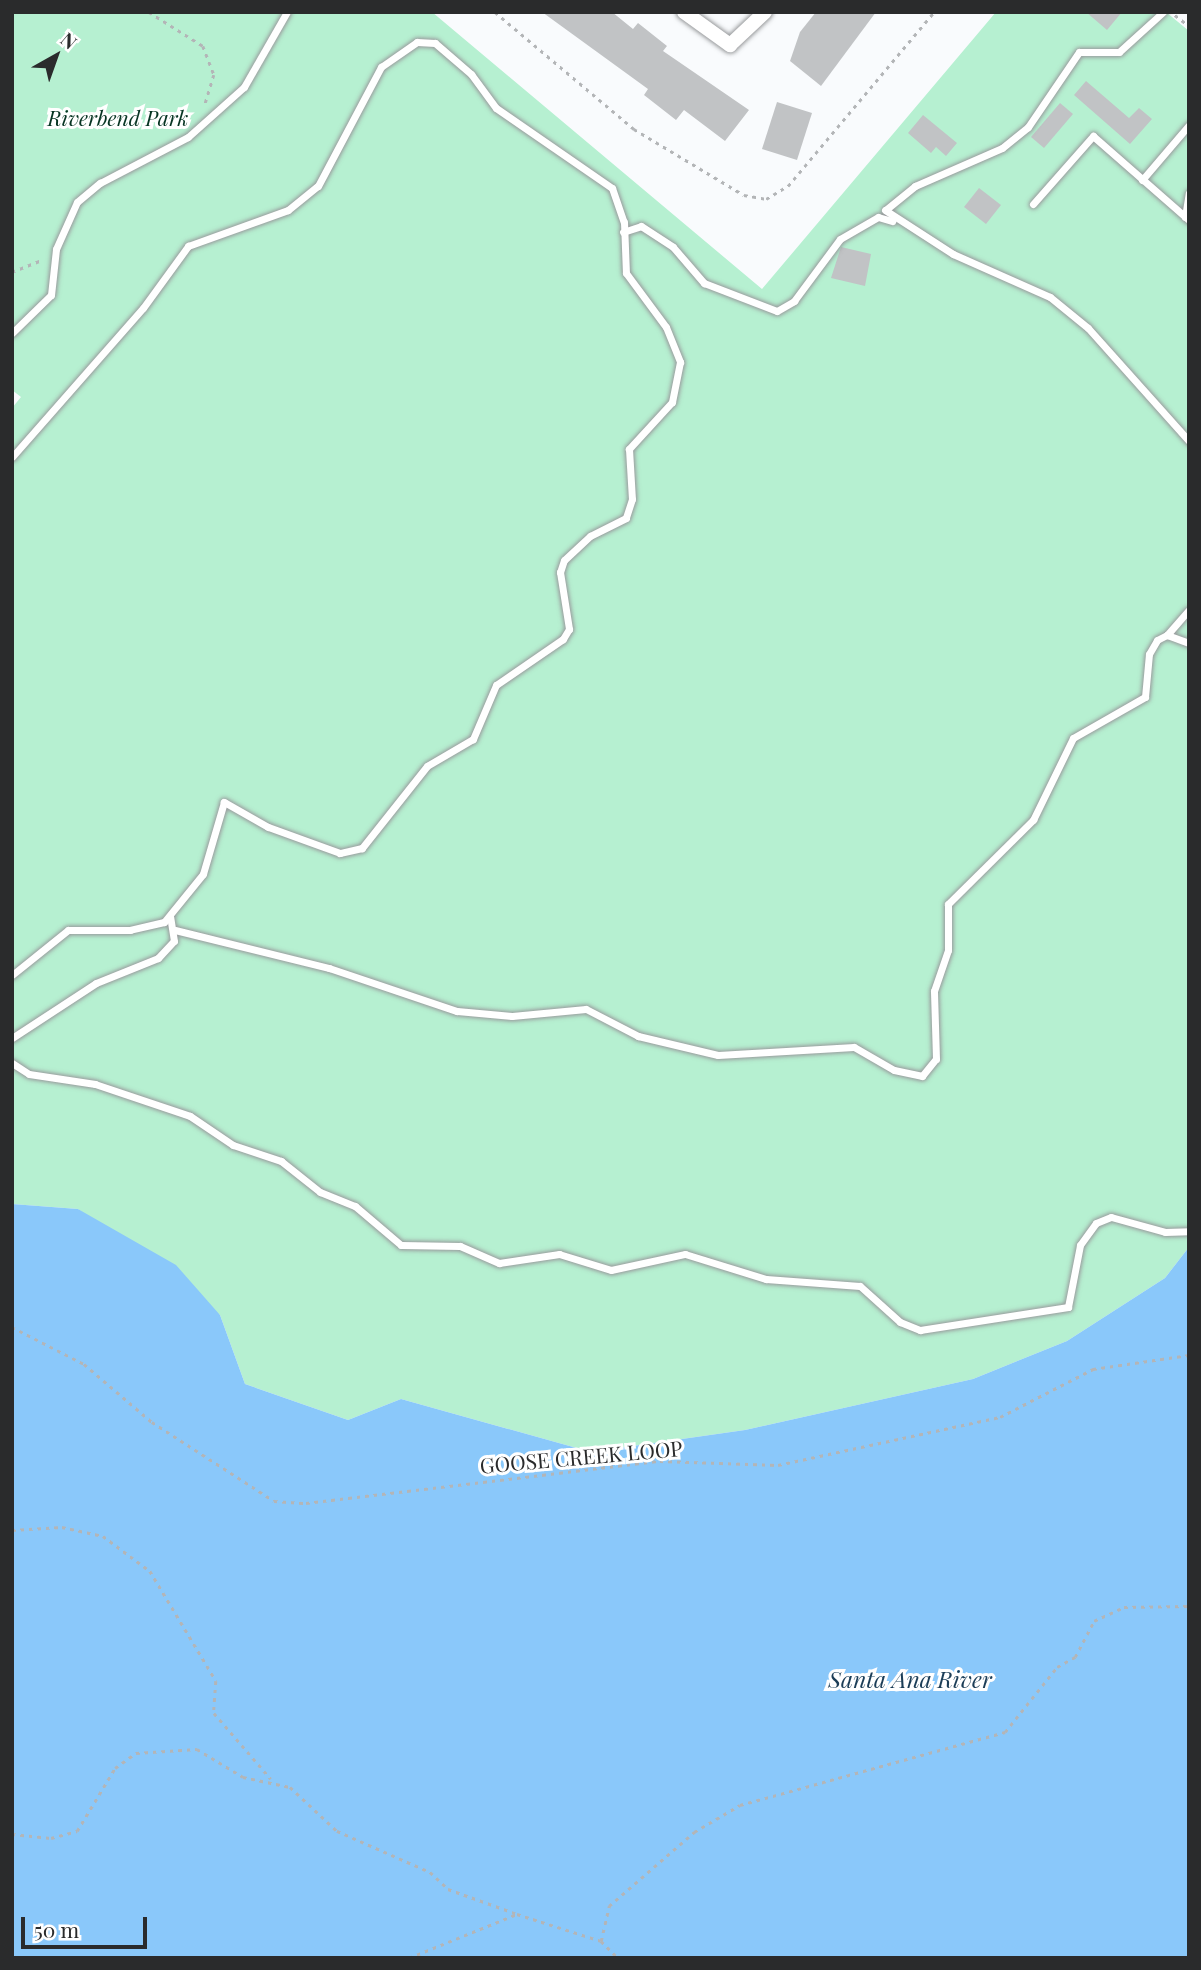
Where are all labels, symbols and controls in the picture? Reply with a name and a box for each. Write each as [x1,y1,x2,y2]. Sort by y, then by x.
north arrow [21,21,91,91]
text: N [56,26,83,54]
park label: Riverbend Park [48,104,188,130]
street label: GOOSE CREEK LOOP [479,1435,683,1477]
water label: Santa Ana River [828,1665,992,1693]
scale bar [24,1904,150,1948]
text: 50 m [34,1915,79,1943]

